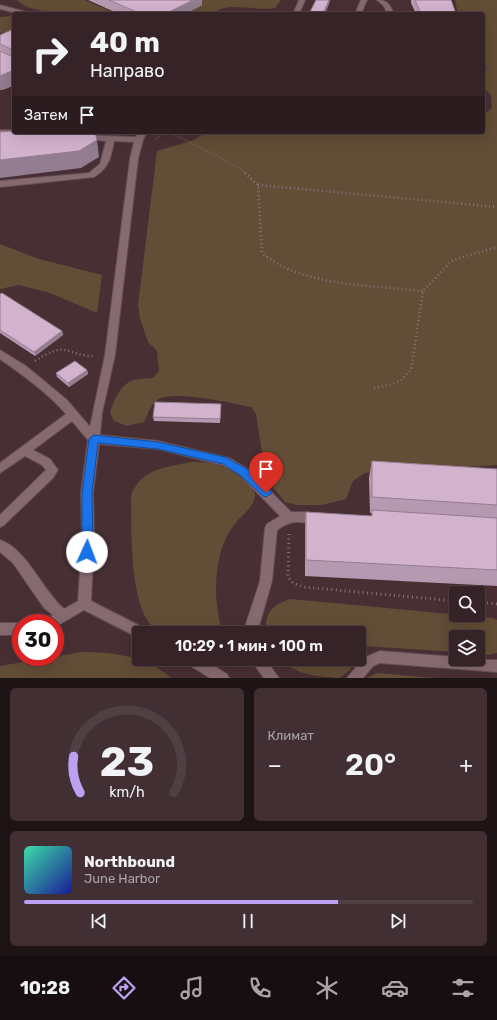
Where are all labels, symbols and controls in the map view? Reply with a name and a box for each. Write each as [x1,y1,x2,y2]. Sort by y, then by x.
text: 40 m [90,26,160,59]
icon: right [24,28,76,80]
text: Направо [90,60,165,82]
icon: arrive [76,104,98,126]
text: Затем [24,106,68,124]
pin [249,452,283,493]
icon: arrive [255,458,277,480]
position arrow [66,531,108,573]
map controls [449,586,485,666]
button: search [449,586,485,622]
speed limit sign: 30 [12,614,64,666]
button: layers [449,630,485,666]
text: 10:29 · 1 мин · 100 m [175,637,323,655]
text: Климат [268,728,314,743]
text: 23 [100,736,154,785]
text: 20° [345,747,396,783]
text: − [268,752,282,779]
text: + [459,752,473,779]
text: km/h [109,783,145,800]
text: Northbound [84,853,175,871]
text: June Harbor [84,871,160,886]
icon: previous [88,910,110,932]
icon: pause [237,910,259,932]
icon: next [387,910,409,932]
icon: directions [110,974,138,1002]
icon: music [178,974,206,1002]
icon: phone [246,974,274,1002]
icon: climate [313,974,341,1002]
icon: car [381,974,409,1002]
icon: filters [449,974,477,1002]
text: 10:28 [20,977,70,999]

